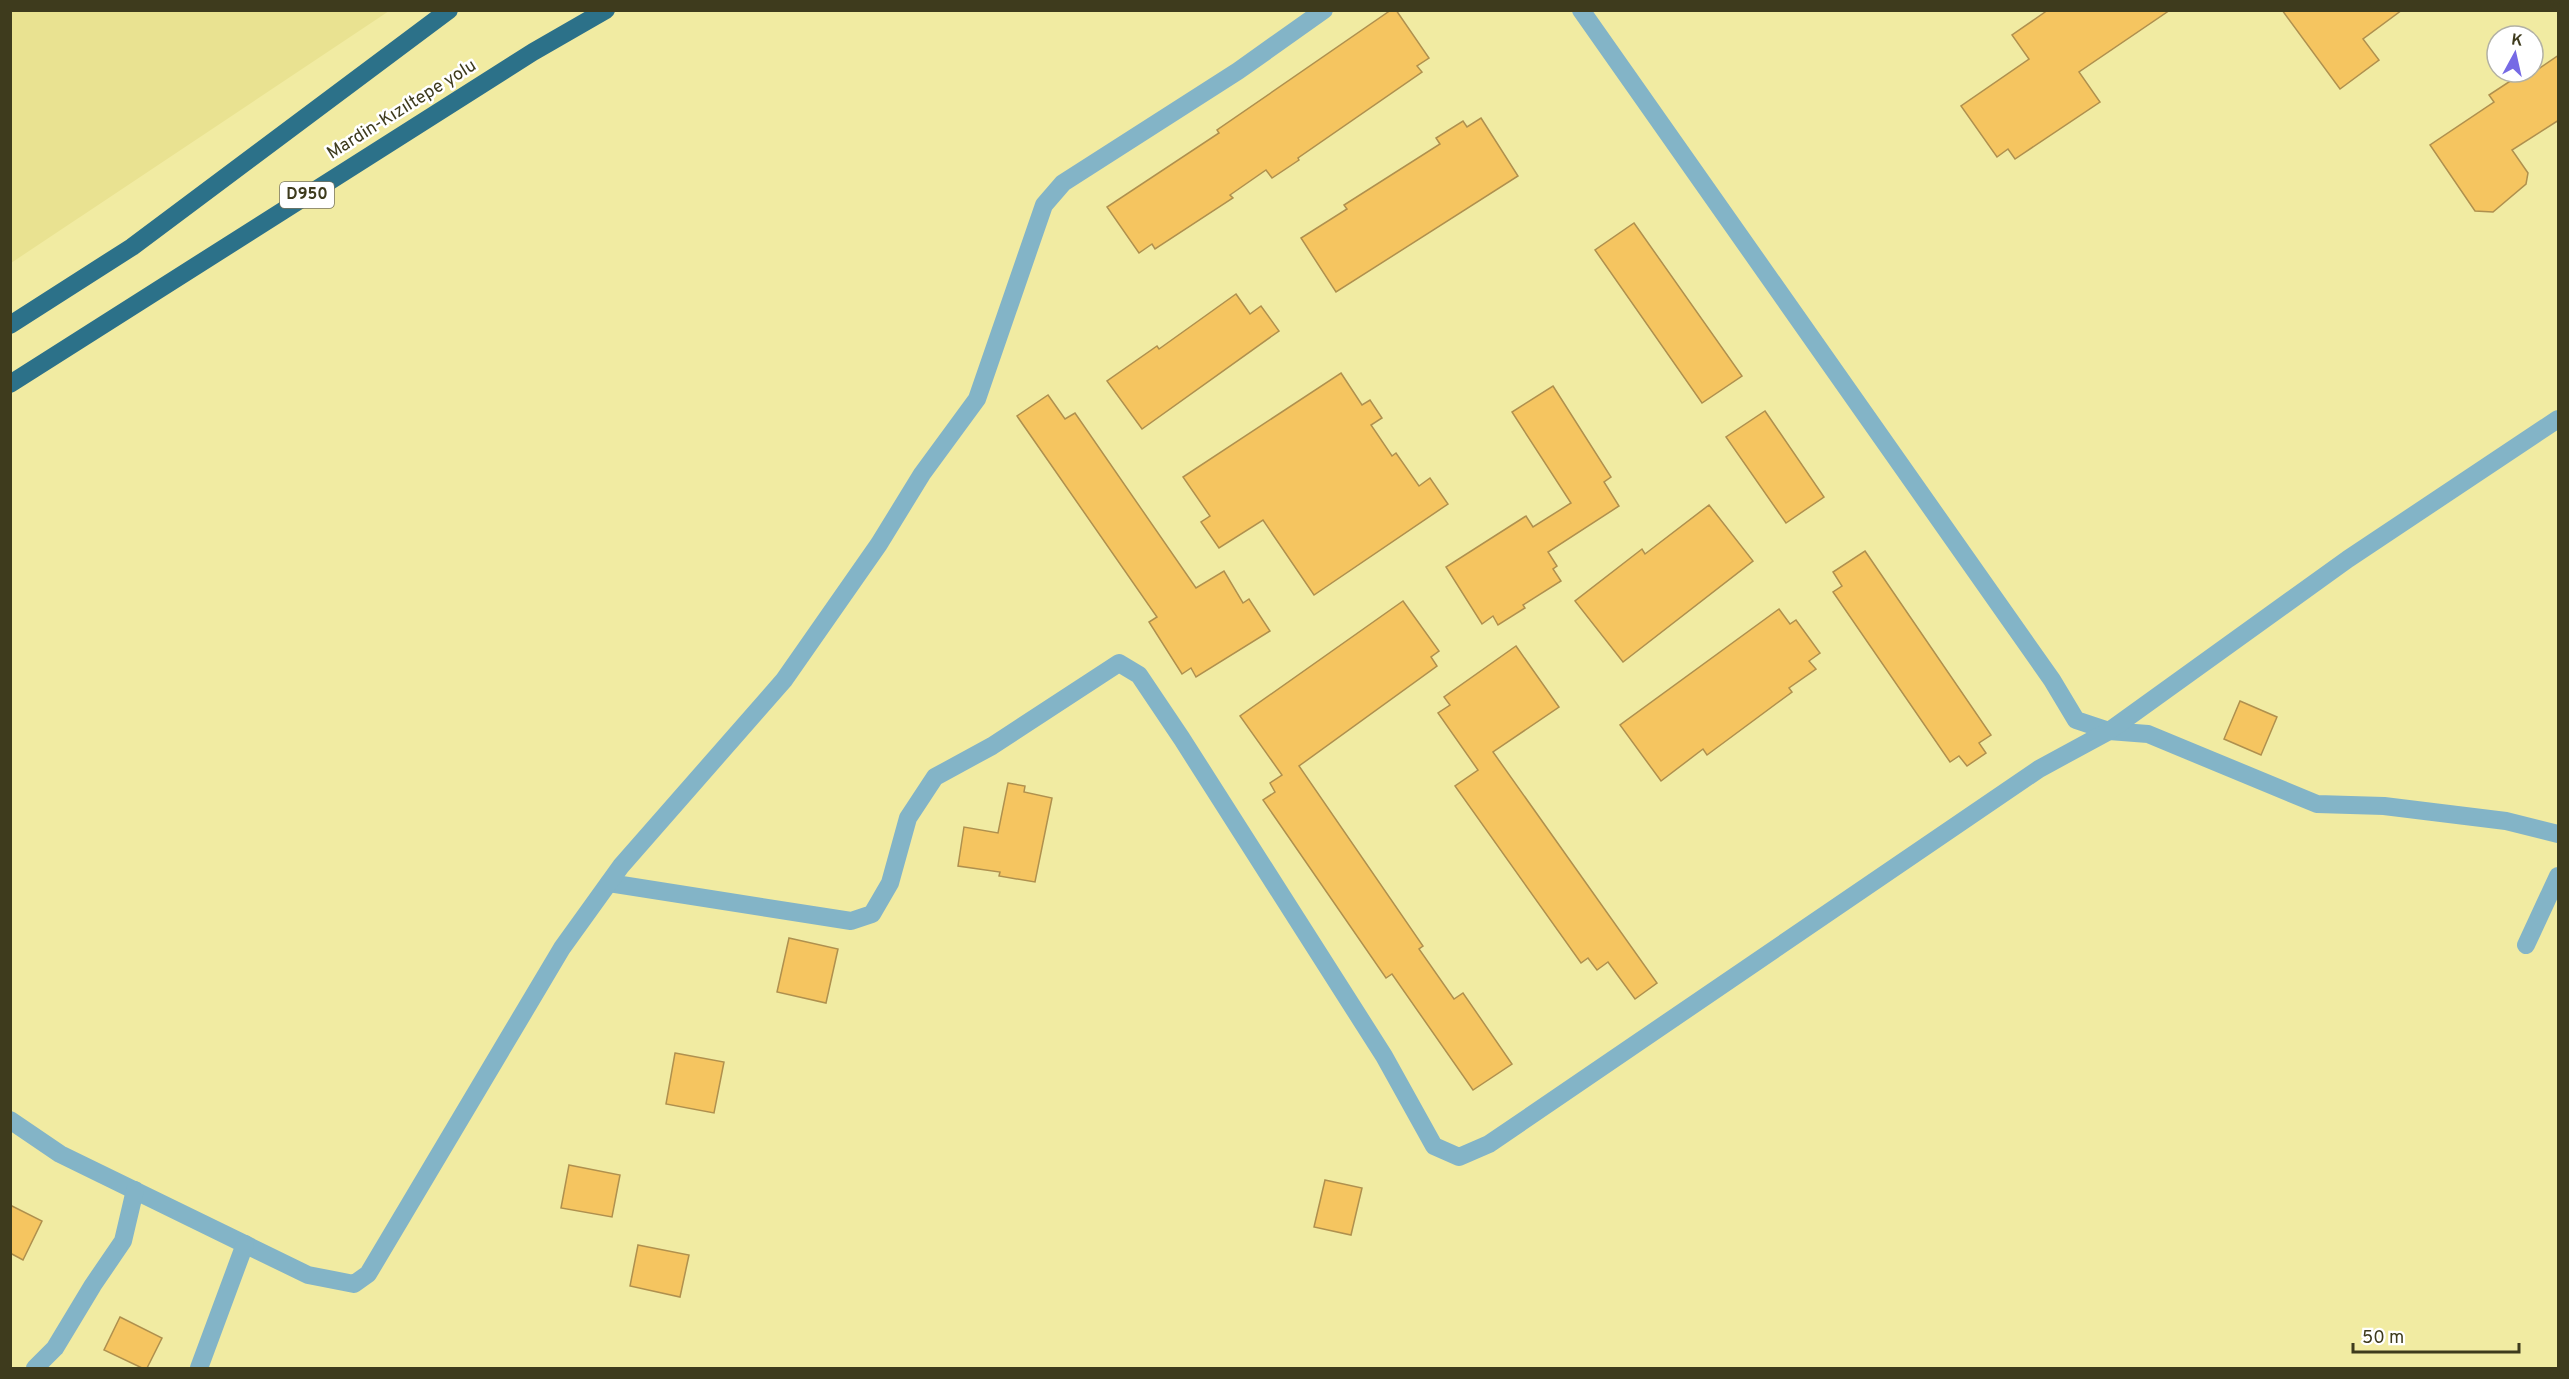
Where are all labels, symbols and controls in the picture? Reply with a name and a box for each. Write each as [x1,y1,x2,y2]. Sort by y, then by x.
north arrow [2485,24,2545,84]
text: K [2510,30,2524,52]
street label: Mardin-Kızıltepe yolu [323,55,481,165]
road number: D950 [280,182,334,208]
scale bar [2353,1316,2520,1354]
text: 50 m [2362,1327,2404,1350]

